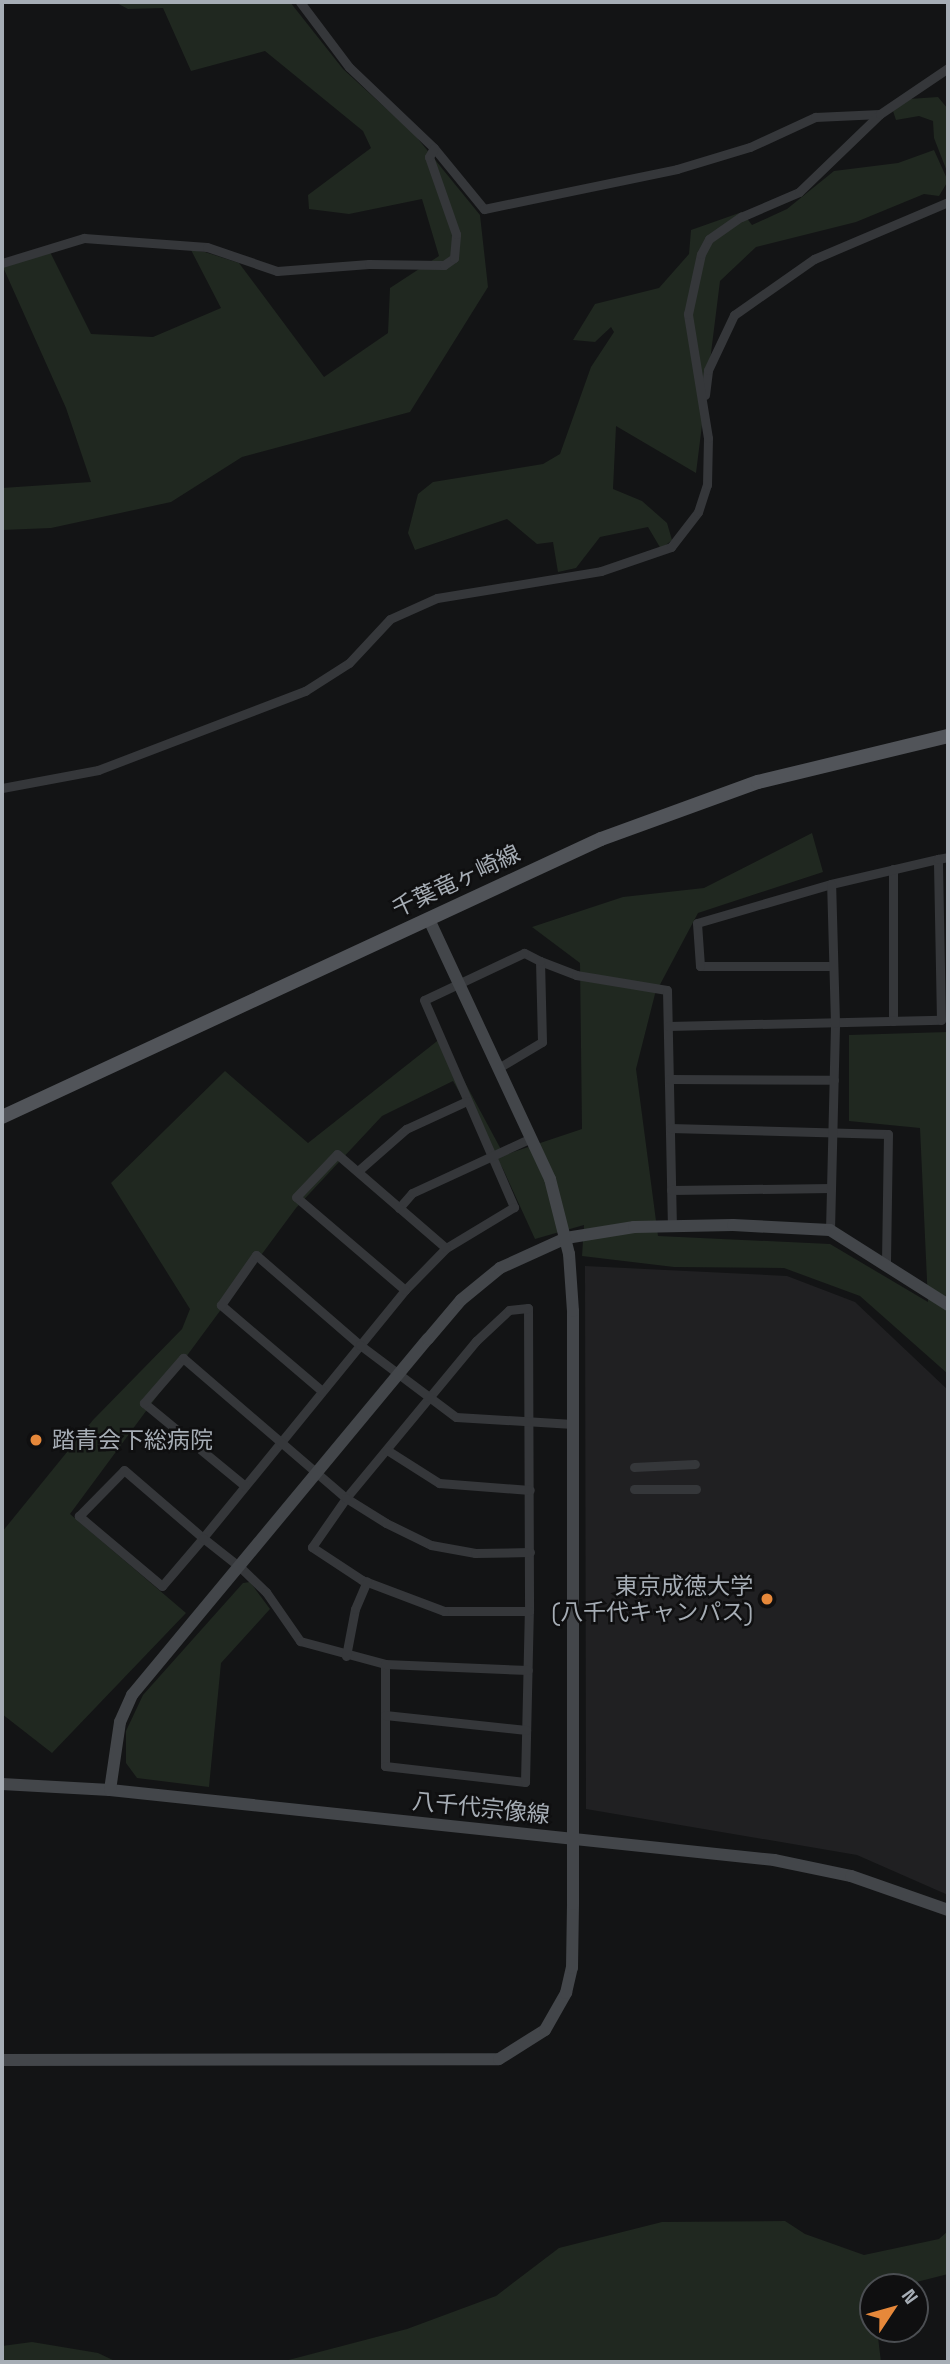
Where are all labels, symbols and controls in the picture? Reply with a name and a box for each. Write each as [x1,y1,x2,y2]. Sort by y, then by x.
street label: 千葉竜ヶ崎線 [388,839,524,923]
place label: 踏青会下総病院 [52,1426,213,1454]
marker: 踏青会下総病院 [26,1430,46,1450]
place label: 東京成徳大学 (八千代キャンパス) [552,1572,753,1626]
marker: 東京成徳大学 (八千代キャンパス) [759,1591,775,1607]
street label: 八千代宗像線 [411,1787,551,1829]
north arrow [859,2273,929,2343]
text: N [896,2284,924,2309]

